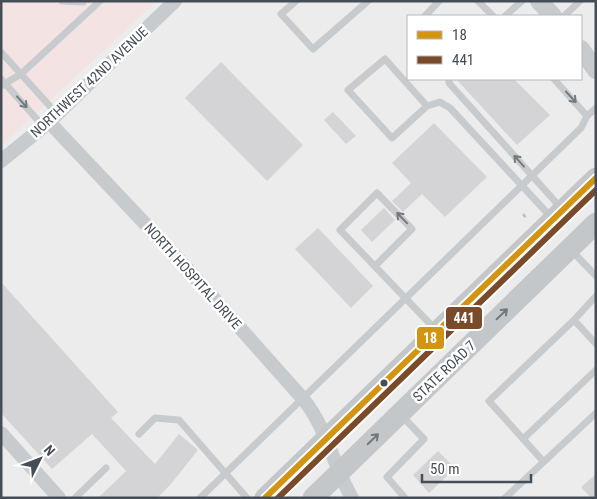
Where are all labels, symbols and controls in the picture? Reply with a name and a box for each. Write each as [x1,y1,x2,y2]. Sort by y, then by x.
legend [407,15,582,80]
street label: NORTHWEST 42ND AVENUE [27,23,151,141]
text: 18 [452,26,467,44]
text: 441 [452,51,474,69]
one-way arrow [565,90,577,103]
one-way arrow [17,96,28,109]
one-way arrow [513,154,524,167]
one-way arrow [396,212,408,225]
street label: NORTH HOSPITAL DRIVE [141,220,245,332]
line badge: 441 [445,306,483,330]
one-way arrow [496,308,509,320]
text: 441 [453,310,475,326]
line badge: 18 [416,326,445,350]
text: 18 [423,330,437,346]
street label: STATE ROAD 7 [409,337,479,405]
unlabelled marker [379,378,389,388]
north arrow [15,434,65,484]
one-way arrow [367,434,379,446]
text: N [41,442,58,459]
scale bar [422,452,531,484]
text: 50 m [430,460,460,478]

